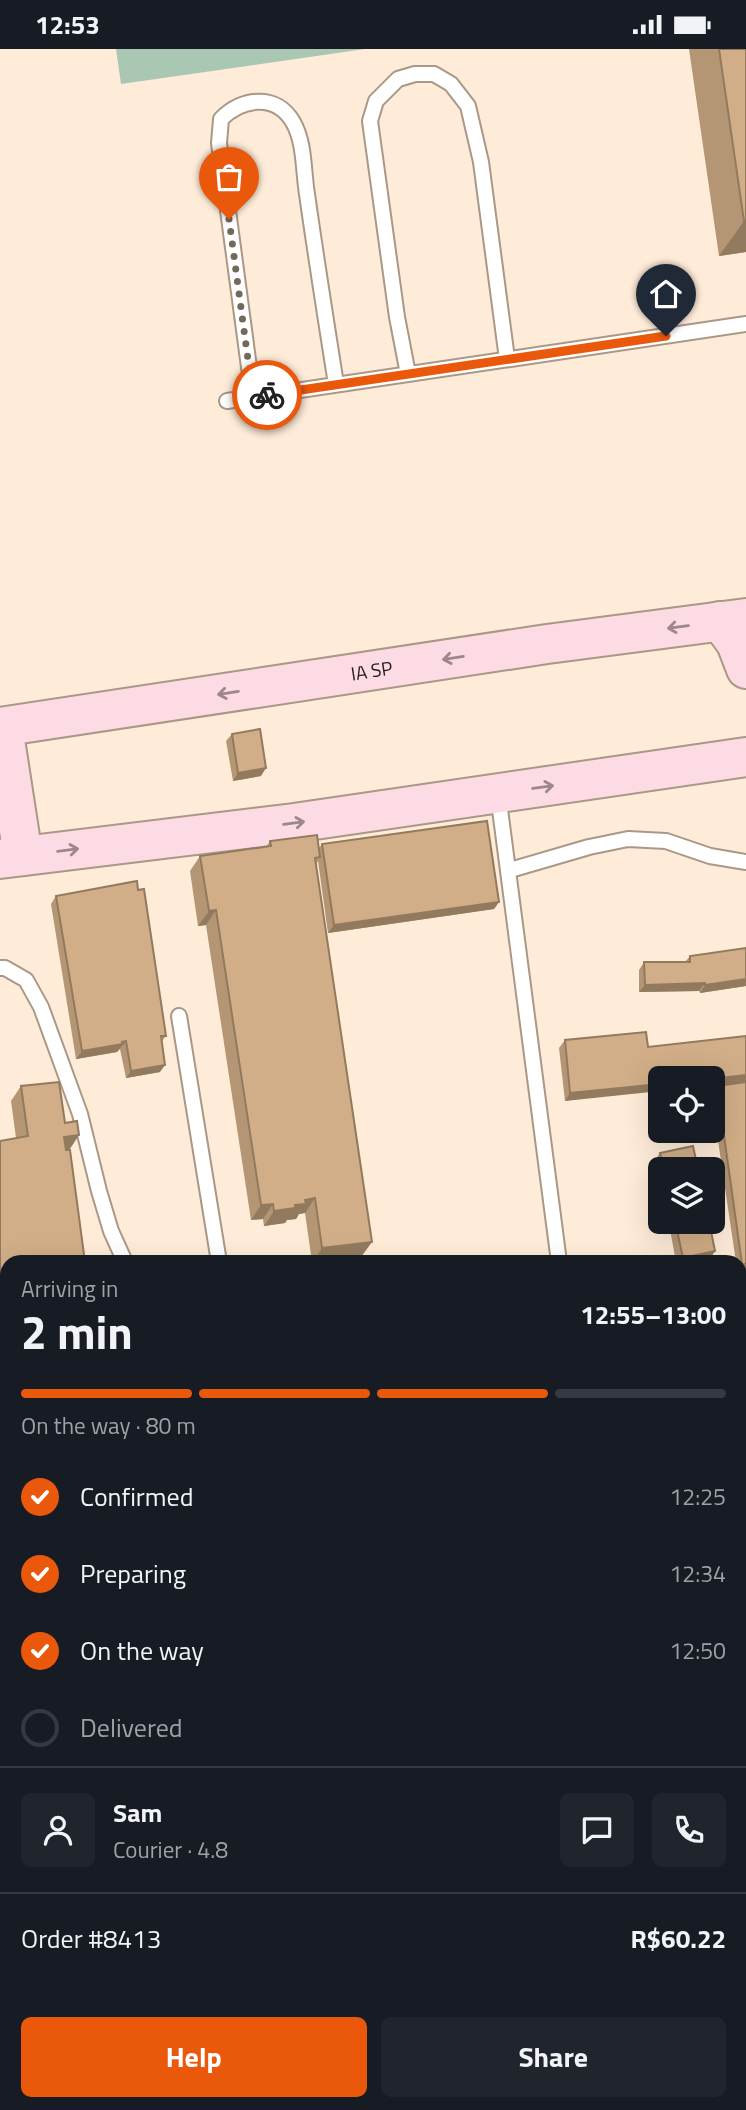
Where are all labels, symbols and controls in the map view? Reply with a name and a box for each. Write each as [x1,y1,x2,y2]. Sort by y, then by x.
text: 12:53 [35,5,100,44]
pin [199,147,259,219]
icon: bag [210,158,248,196]
pin [636,264,696,336]
icon: home [647,275,685,313]
courier [232,360,302,430]
icon: bike [248,376,286,414]
one-way arrow [667,620,690,633]
one-way arrow [442,652,465,665]
street label: IA SP [349,653,395,688]
one-way arrow [217,686,240,699]
one-way arrow [531,780,554,793]
one-way arrow [282,816,304,829]
one-way arrow [56,844,79,857]
map controls [648,1066,725,1234]
button: locate [648,1066,725,1143]
button: layers [648,1157,725,1234]
text: Arriving in [21,1271,118,1306]
text: 12:55–13:00 [580,1295,726,1334]
text: 2 min [21,1297,133,1367]
text: On the way · 80 m [21,1408,196,1443]
text: Confirmed [80,1477,194,1516]
icon: check [21,1478,59,1516]
text: 12:25 [669,1479,726,1514]
text: Preparing [80,1554,186,1593]
icon: check [21,1555,59,1593]
text: 12:34 [669,1556,726,1591]
text: On the way [80,1631,204,1670]
icon: check [21,1632,59,1670]
text: 12:50 [669,1633,726,1668]
text: Delivered [80,1708,183,1747]
button: person [21,1793,95,1867]
text: Sam [113,1793,162,1832]
button: chat [560,1793,634,1867]
button: phone [652,1793,726,1867]
text: Courier · 4.8 [113,1832,228,1867]
text: Order #8413 [21,1919,161,1958]
text: R$60.22 [630,1919,726,1958]
button: Help [21,2017,367,2097]
button: Share [381,2017,726,2097]

